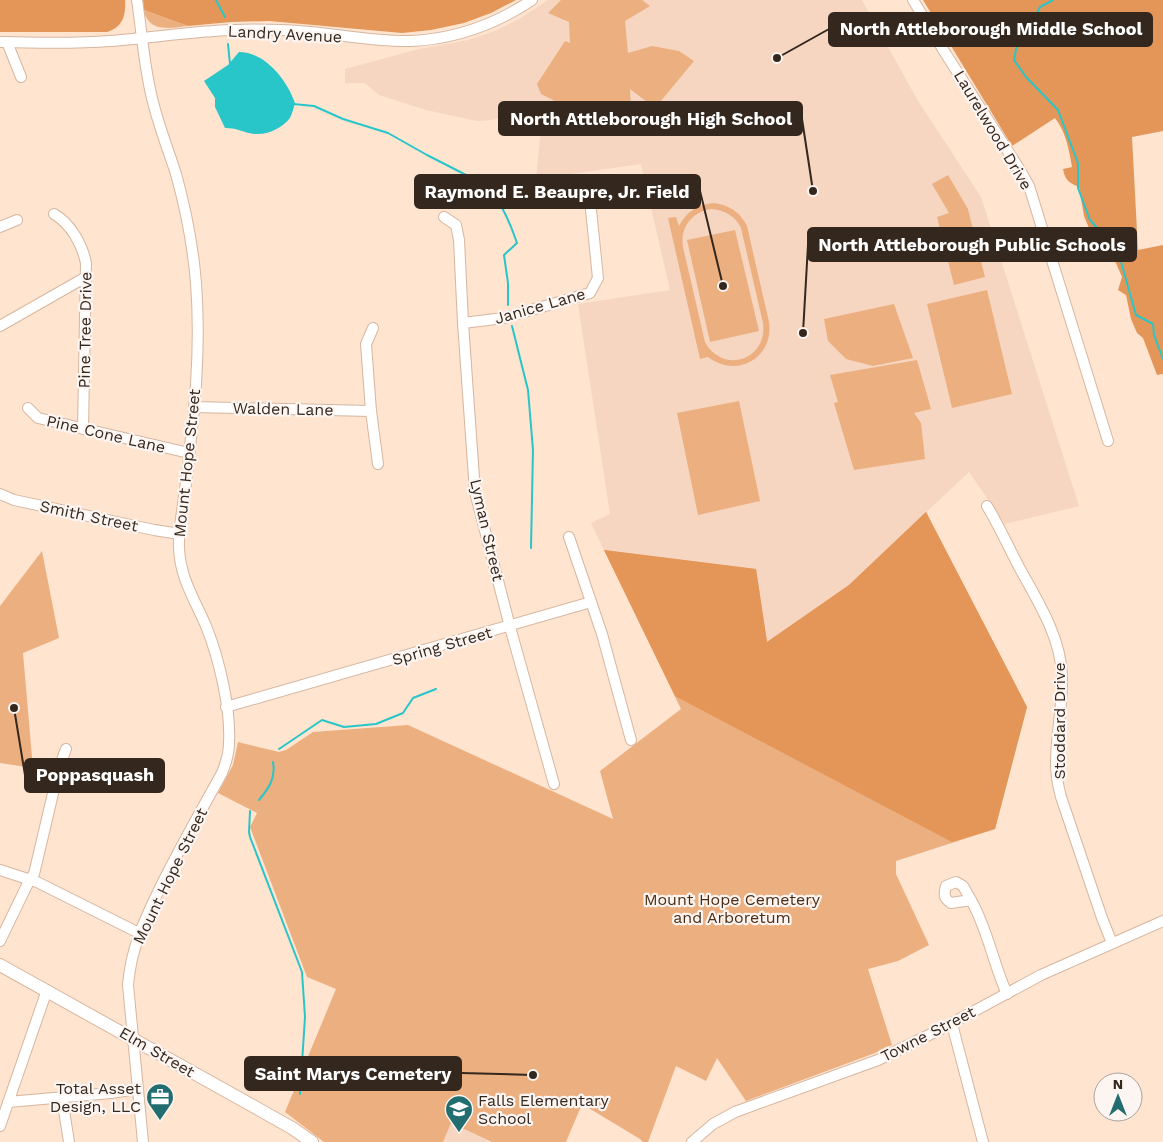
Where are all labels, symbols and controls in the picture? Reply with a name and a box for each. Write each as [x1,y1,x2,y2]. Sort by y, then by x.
callout: North Attleborough Middle School [829,13,1152,46]
text: North Attleborough Middle School [840,18,1142,39]
street label: Landry Avenue [227,22,343,46]
street label: Laurelwood Drive [950,67,1036,193]
callout: North Attleborough High School [499,102,802,135]
text: North Attleborough High School [510,108,792,129]
callout: Raymond E. Beaupre, Jr. Field [415,175,700,208]
text: Raymond E. Beaupre, Jr. Field [424,181,690,202]
callout: North Attleborough Public Schools [808,228,1136,261]
text: North Attleborough Public Schools [818,234,1126,255]
street label: Pine Tree Drive [74,271,96,389]
street label: Janice Lane [492,284,588,328]
street label: Mount Hope Street [170,388,204,538]
street label: Walden Lane [232,399,334,419]
street label: Pine Cone Lane [45,411,167,457]
street label: Lyman Street [466,477,508,583]
street label: Smith Street [38,496,140,536]
street label: Spring Street [390,623,494,669]
street label: Stoddard Drive [1050,662,1069,780]
callout: Poppasquash [25,759,164,792]
text: Poppasquash [36,764,154,785]
street label: Mount Hope Street [129,805,211,947]
park label: Mount Hope Cemetery and Arboretum [644,890,821,927]
street label: Towne Street [878,1002,979,1066]
street label: Elm Street [116,1023,198,1081]
callout: Saint Marys Cemetery [245,1057,461,1090]
text: Saint Marys Cemetery [255,1063,452,1084]
north arrow [1093,1072,1143,1122]
text: N [1113,1076,1123,1092]
place label: Total Asset Design, LLC [50,1079,141,1116]
office icon: Total Asset Design, LLC [145,1082,175,1121]
place label: Falls Elementary School [478,1091,610,1128]
school or university icon: Falls Elementary School [444,1094,474,1133]

